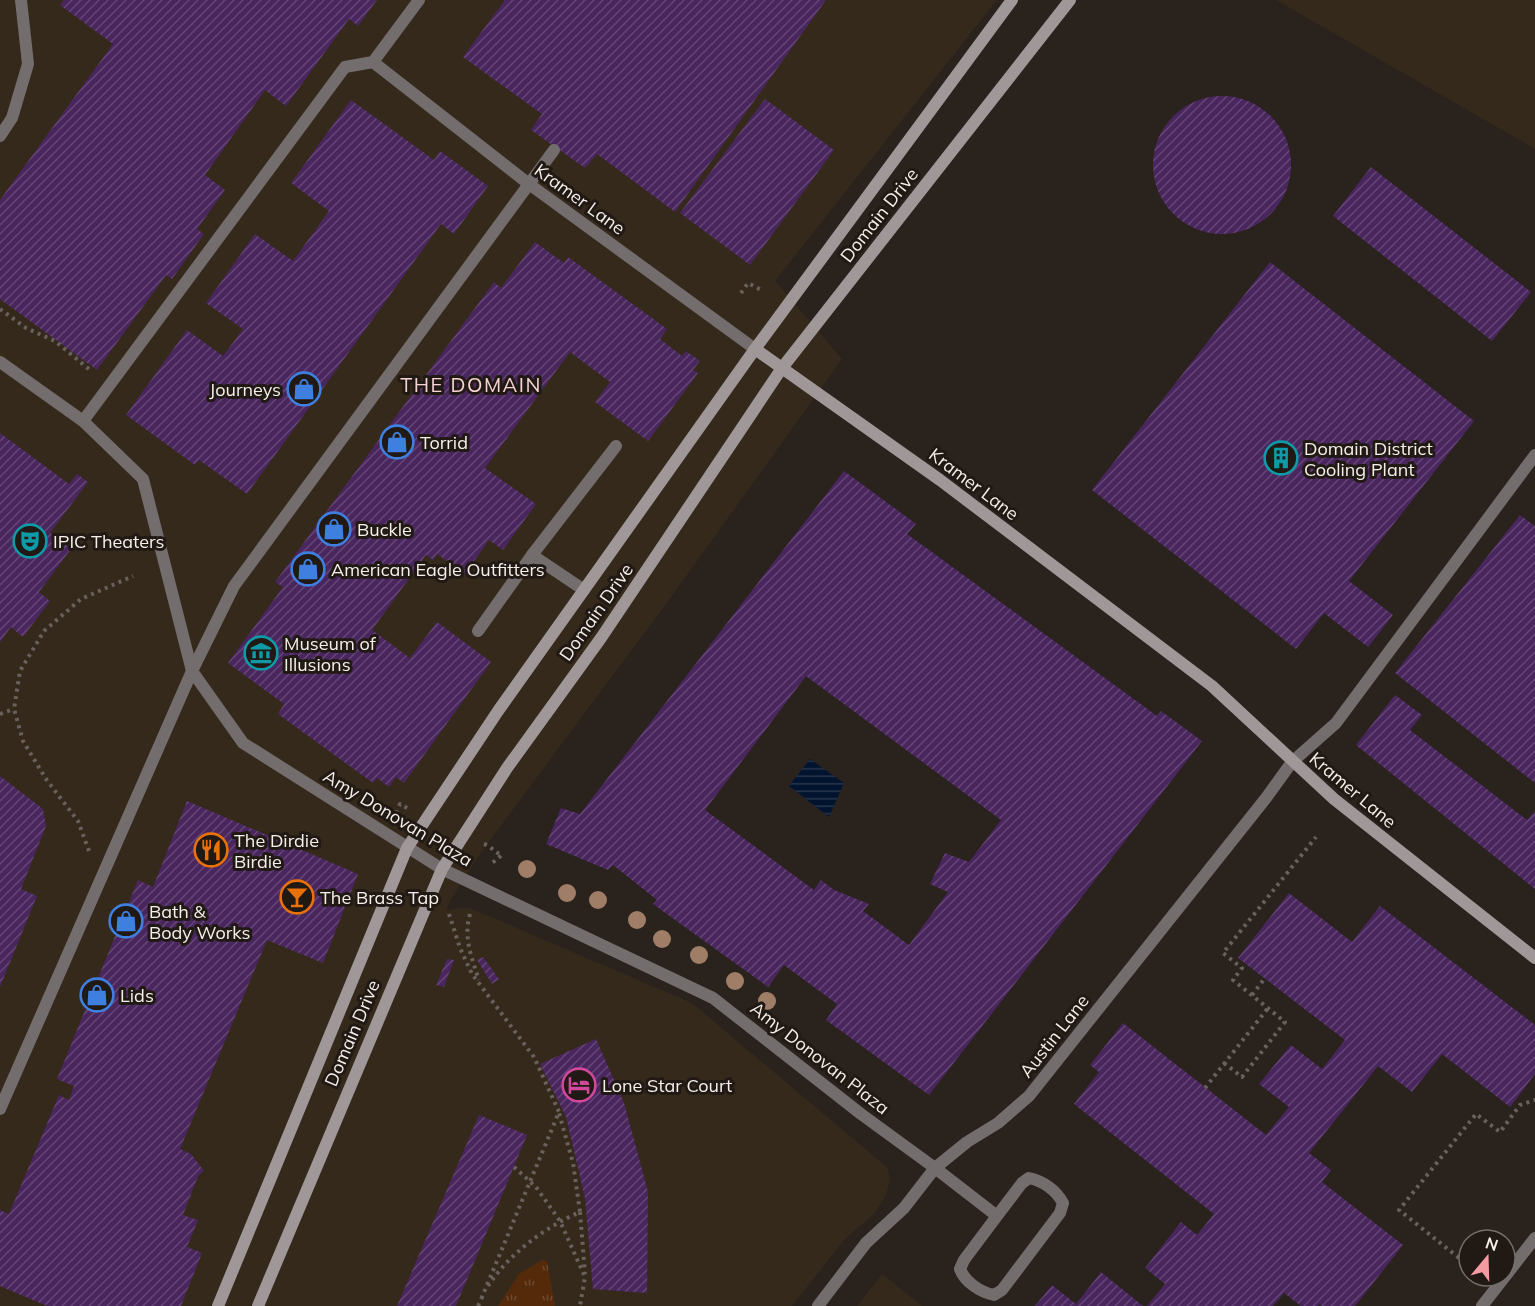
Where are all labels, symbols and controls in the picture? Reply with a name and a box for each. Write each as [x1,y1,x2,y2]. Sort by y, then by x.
street label: Kramer Lane [530,158,630,240]
street label: Domain Drive [835,163,923,267]
shop icon: Journeys [286,371,322,407]
district label: THE DOMAIN [400,372,542,397]
place label: Journeys [209,378,281,401]
shop icon: Torrid [379,424,415,460]
place label: Torrid [420,431,468,454]
place label: Domain District Cooling Plant [1304,437,1433,481]
building icon: Domain District Cooling Plant [1263,440,1299,476]
street label: Kramer Lane [925,443,1023,525]
shop icon: Buckle [316,511,352,547]
place label: Buckle [357,518,412,541]
theatre icon: IPIC Theaters [12,523,48,559]
place label: IPIC Theaters [53,530,165,553]
shop icon: American Eagle Outfitters [290,551,326,587]
place label: American Eagle Outfitters [331,558,545,581]
street label: Domain Drive [554,559,638,665]
place label: Museum of Illusions [284,632,377,676]
museum icon: Museum of Illusions [243,635,279,671]
street label: Kramer Lane [1305,747,1401,833]
street label: Amy Donovan Plaza [319,764,477,872]
place label: The Dirdie Birdie [234,829,319,873]
restaurant icon: The Dirdie Birdie [193,832,229,868]
bar icon: The Brass Tap [279,879,315,915]
place label: The Brass Tap [320,886,439,909]
place label: Bath & Body Works [149,900,250,944]
shop icon: Bath & Body Works [108,903,144,939]
street label: Domain Drive [319,976,385,1090]
shop icon: Lids [79,977,115,1013]
place label: Lids [120,984,154,1007]
street label: Austin Lane [1014,990,1094,1082]
street label: Amy Donovan Plaza [746,997,894,1119]
hotel icon: Lone Star Court [561,1067,597,1103]
place label: Lone Star Court [602,1074,732,1097]
north arrow [1457,1228,1517,1288]
text: N [1483,1232,1501,1255]

